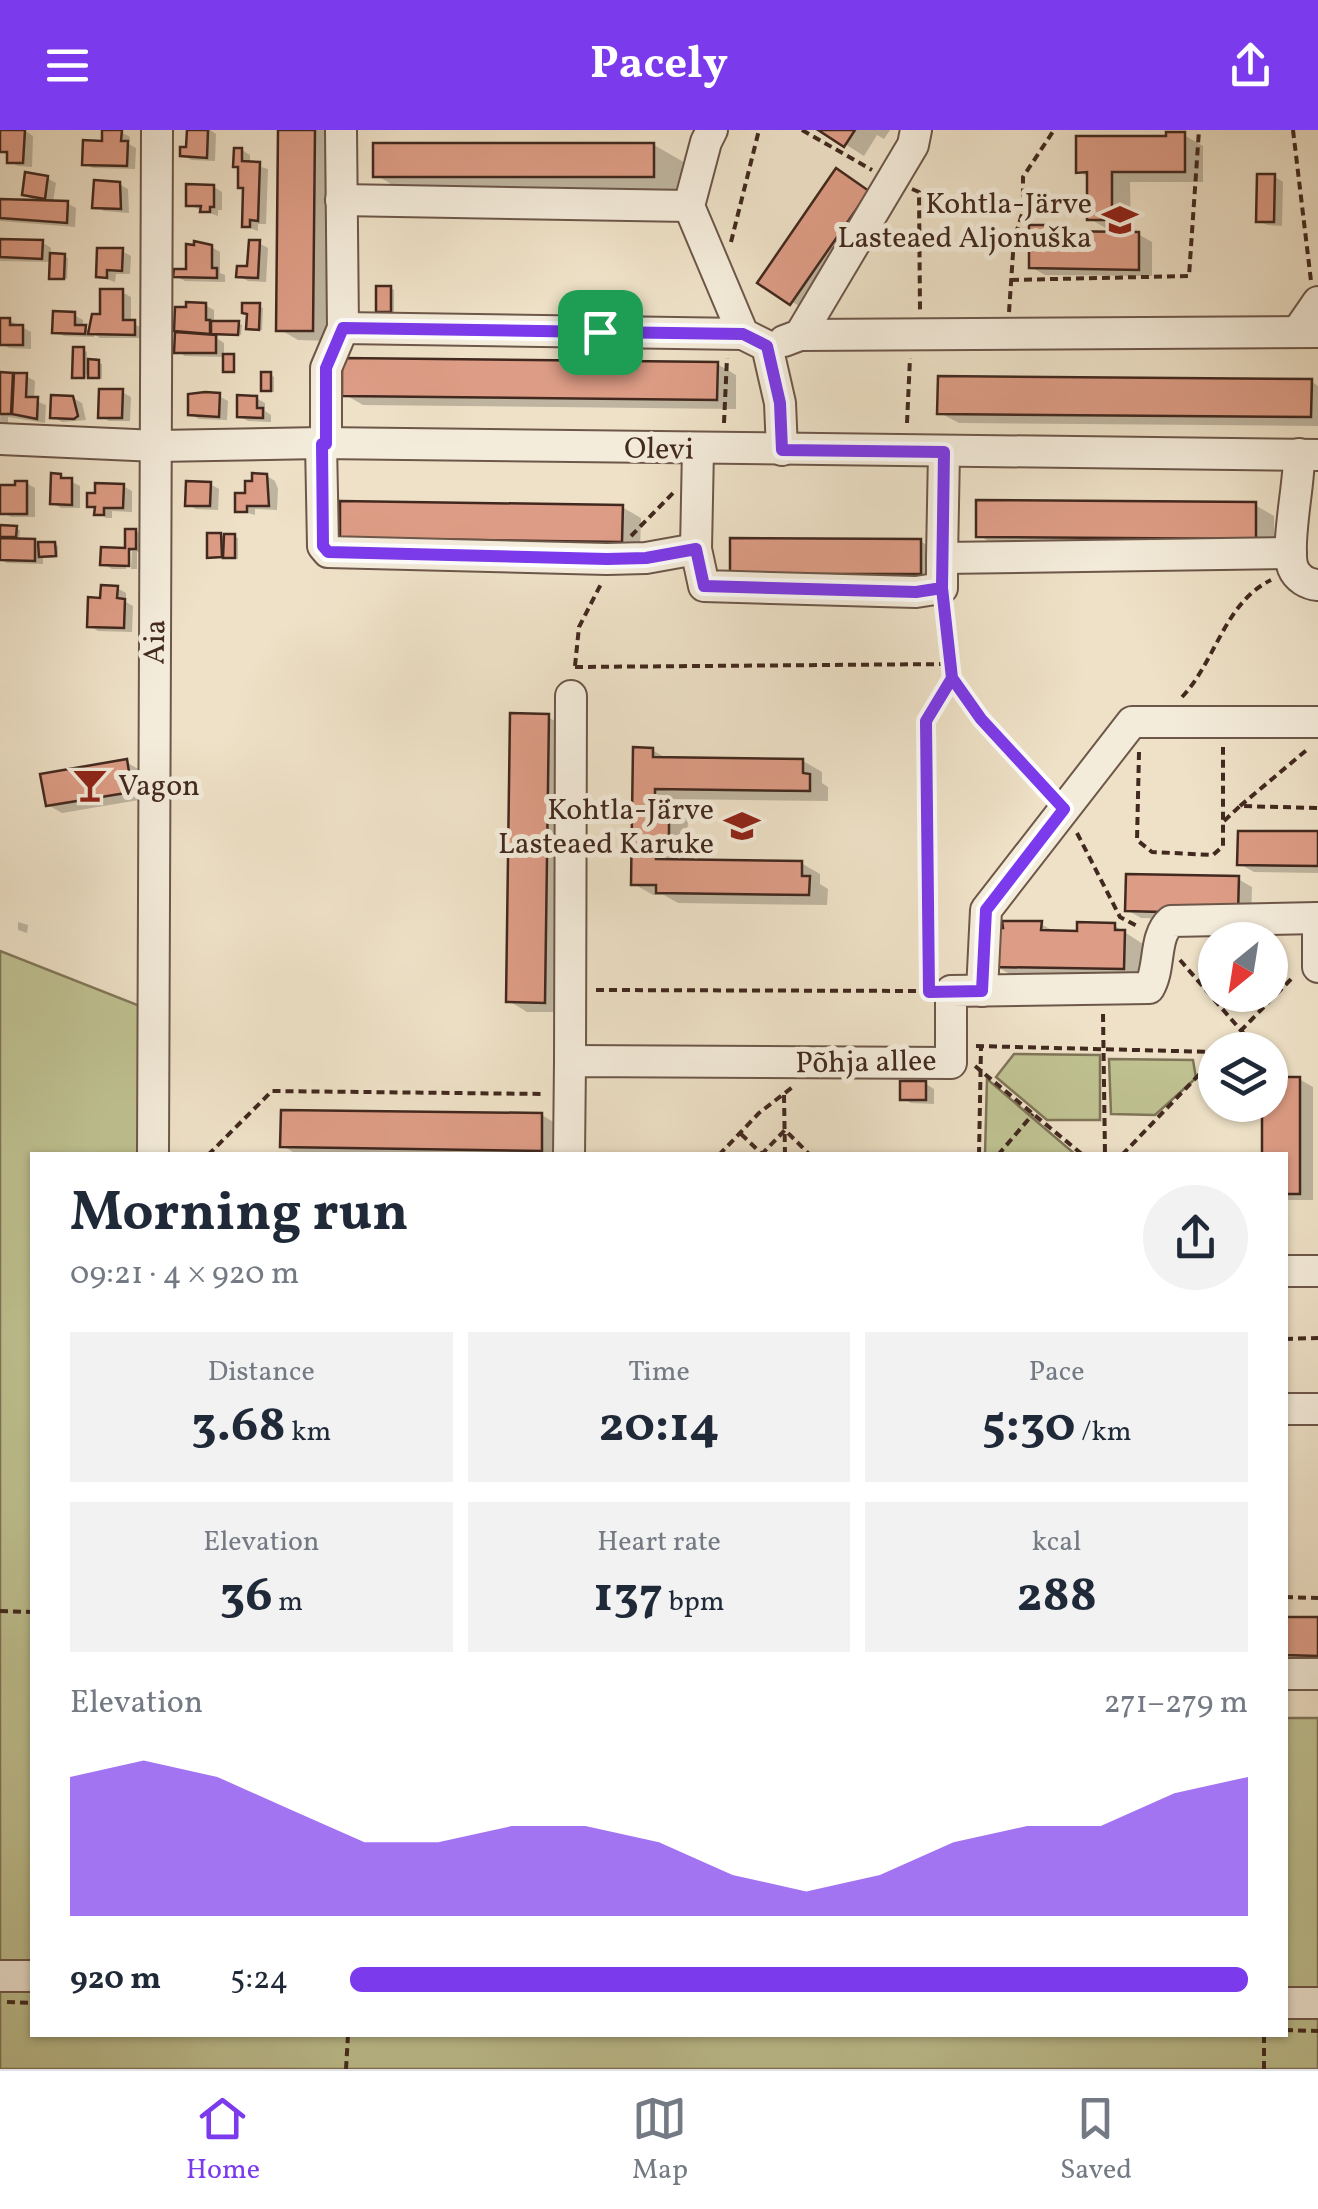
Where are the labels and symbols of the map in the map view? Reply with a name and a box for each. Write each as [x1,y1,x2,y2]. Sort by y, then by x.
place label: Kohtla-Järve Lasteaed Aljonuška [837,184,1092,260]
school or university icon: Kohtla-Järve Lasteaed Aljonuška [1101,201,1139,239]
pin [558,290,643,375]
street label: Olevi [624,428,694,472]
street label: Aia [135,619,177,665]
bar icon: Vagon [71,766,109,804]
place label: Vagon [118,766,200,808]
place label: Kohtla-Järve Lasteaed Karuke [498,790,714,866]
school or university icon: Kohtla-Järve Lasteaed Karuke [723,807,761,845]
north arrow [1198,922,1288,1012]
street label: Põhja allee [795,1041,937,1085]

